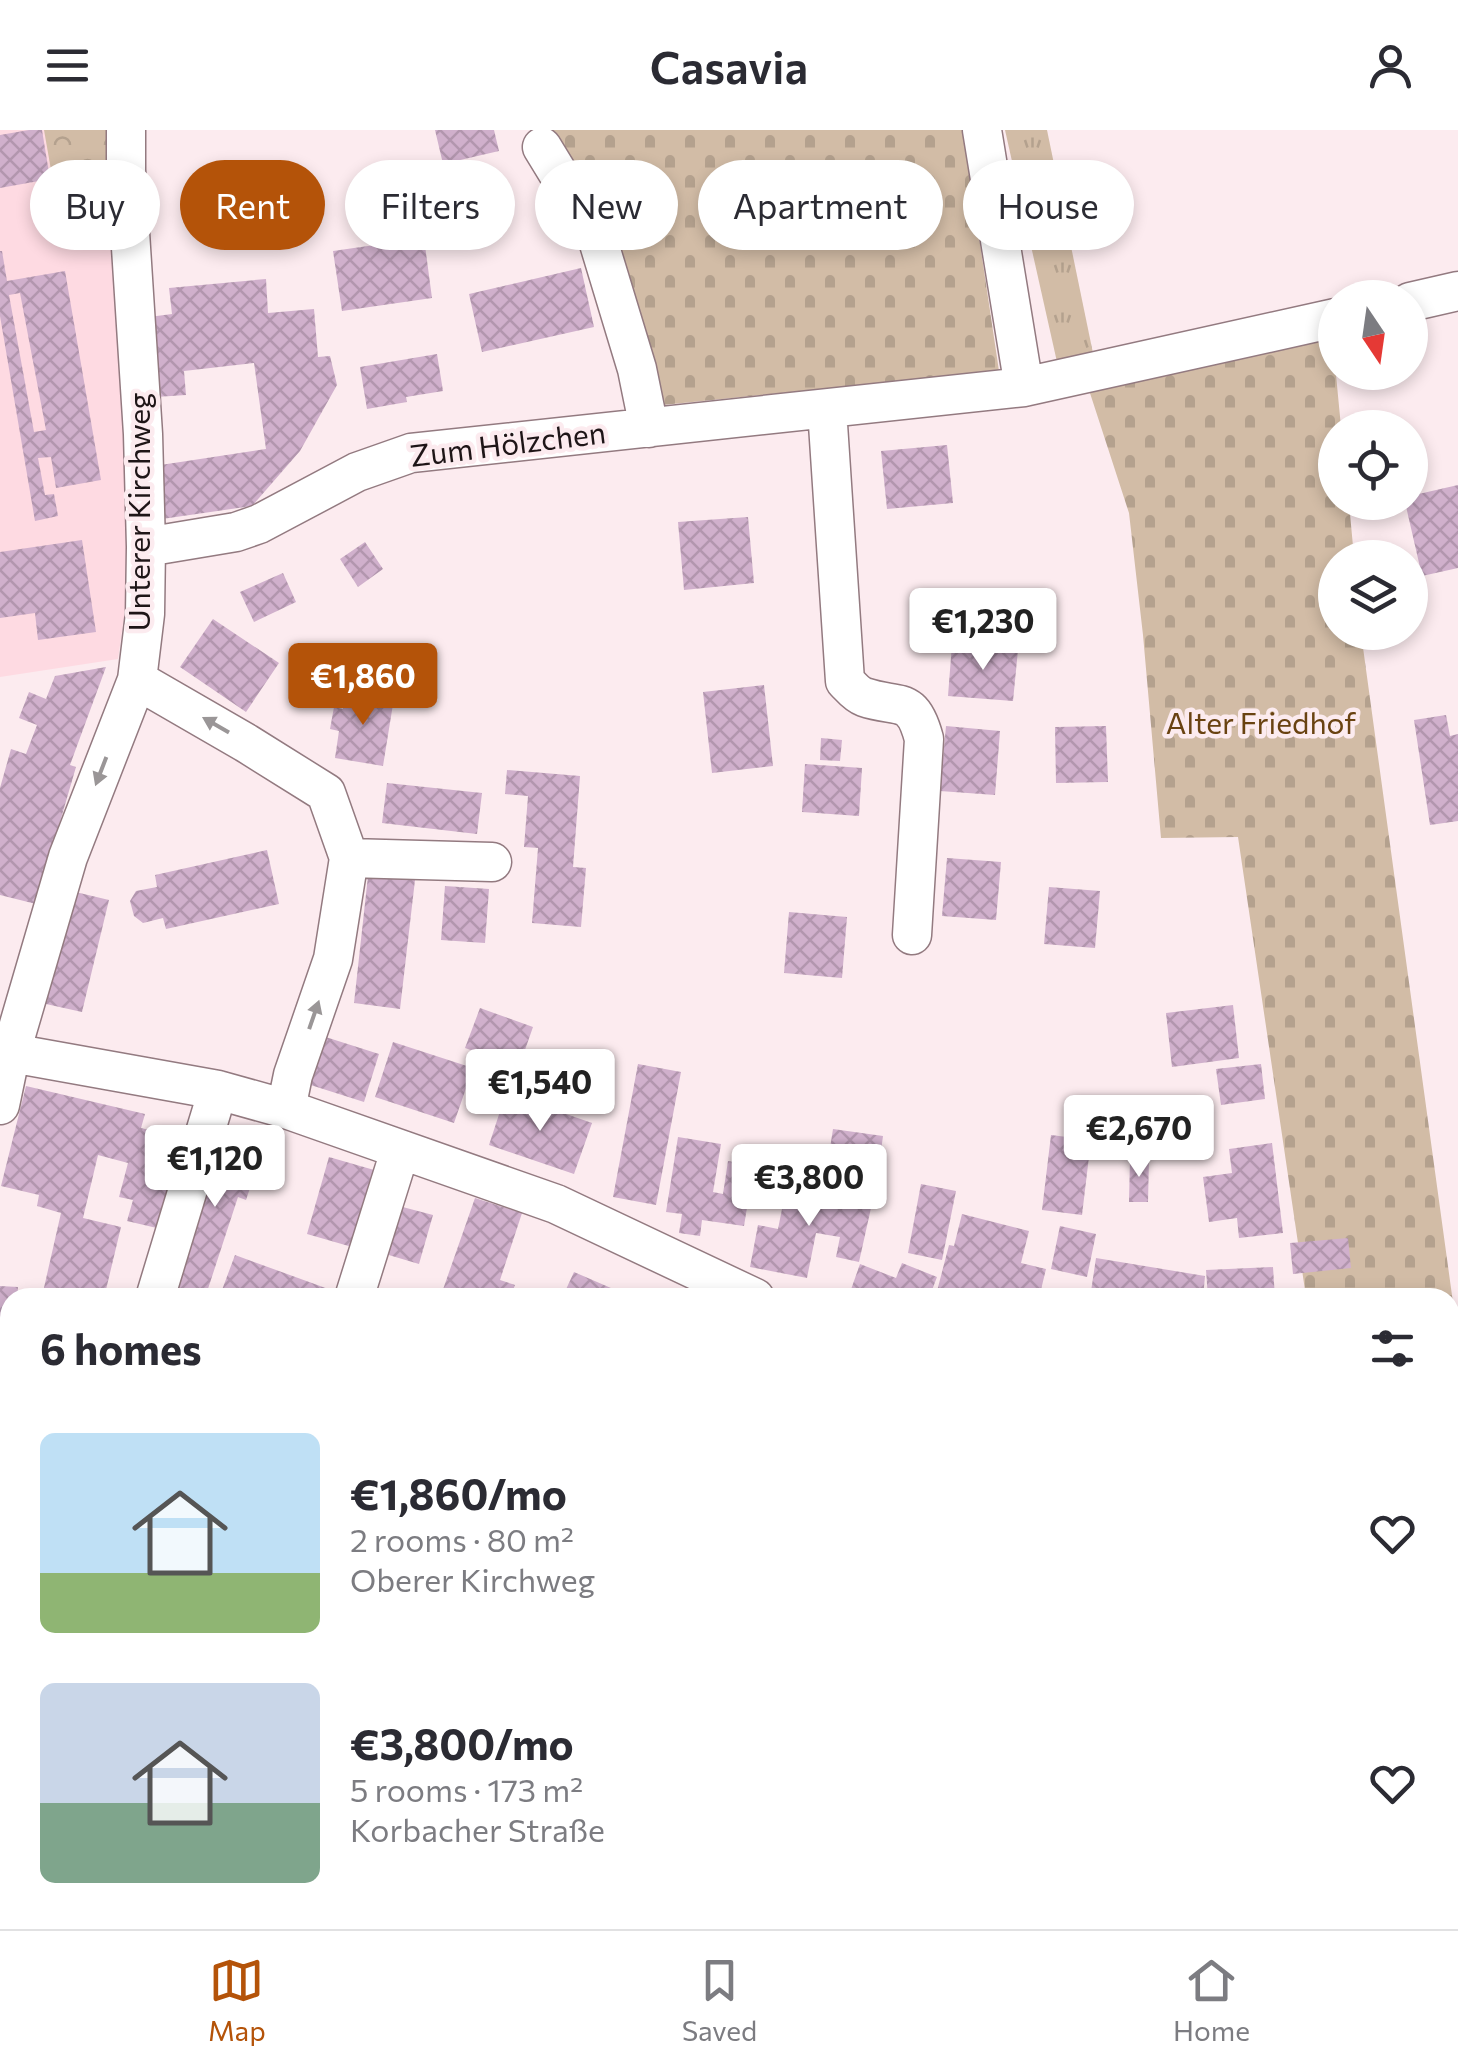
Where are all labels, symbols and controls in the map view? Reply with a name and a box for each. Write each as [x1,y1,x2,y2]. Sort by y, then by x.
icon: menu [40,38,95,93]
text: Casavia [650,38,808,93]
icon: person [1363,38,1418,93]
chip: Buy [30,160,160,250]
chip: Rent [180,160,325,250]
chip: Filters [345,160,515,250]
chip: New [535,160,678,250]
chip: Apartment [698,160,943,250]
chip: House [963,160,1134,250]
north arrow [1318,280,1428,390]
map controls [1318,280,1428,650]
street label: Unterer Kirchweg [119,393,156,631]
button: locate [1318,410,1428,520]
street label: Zum Hölzchen [408,412,608,473]
button: layers [1318,540,1428,650]
pin: €1,230 [902,588,1064,673]
text: €1,230 [931,600,1035,640]
pin: €1,860 [282,643,444,728]
text: €1,860 [310,655,416,695]
park label: Alter Friedhof [1166,703,1356,740]
one-way arrow [202,717,230,735]
one-way arrow [93,756,109,786]
one-way arrow [307,1000,322,1030]
pin: €1,540 [459,1049,621,1134]
text: €1,540 [488,1061,592,1101]
pin: €2,670 [1058,1095,1220,1180]
text: €2,670 [1086,1107,1192,1147]
pin: €1,120 [134,1125,296,1210]
text: €1,120 [167,1137,263,1177]
pin: €3,800 [728,1144,890,1229]
text: €3,800 [754,1156,864,1196]
icon: filters [1365,1321,1420,1376]
text: 6 homes [40,1322,202,1374]
text: €1,860/mo [350,1467,567,1519]
icon: home [120,1473,240,1593]
icon: heart [1365,1506,1420,1561]
text: 2 rooms · 80 m² [350,1519,574,1559]
text: Oberer Kirchweg [350,1559,595,1599]
text: €3,800/mo [350,1717,574,1769]
icon: home [120,1723,240,1843]
icon: heart [1365,1756,1420,1811]
text: 5 rooms · 173 m² [350,1769,583,1809]
text: Korbacher Straße [350,1809,605,1849]
tab: Map [208,1953,266,2047]
tab: Saved [682,1953,757,2047]
tab: Home [1173,1953,1250,2047]

